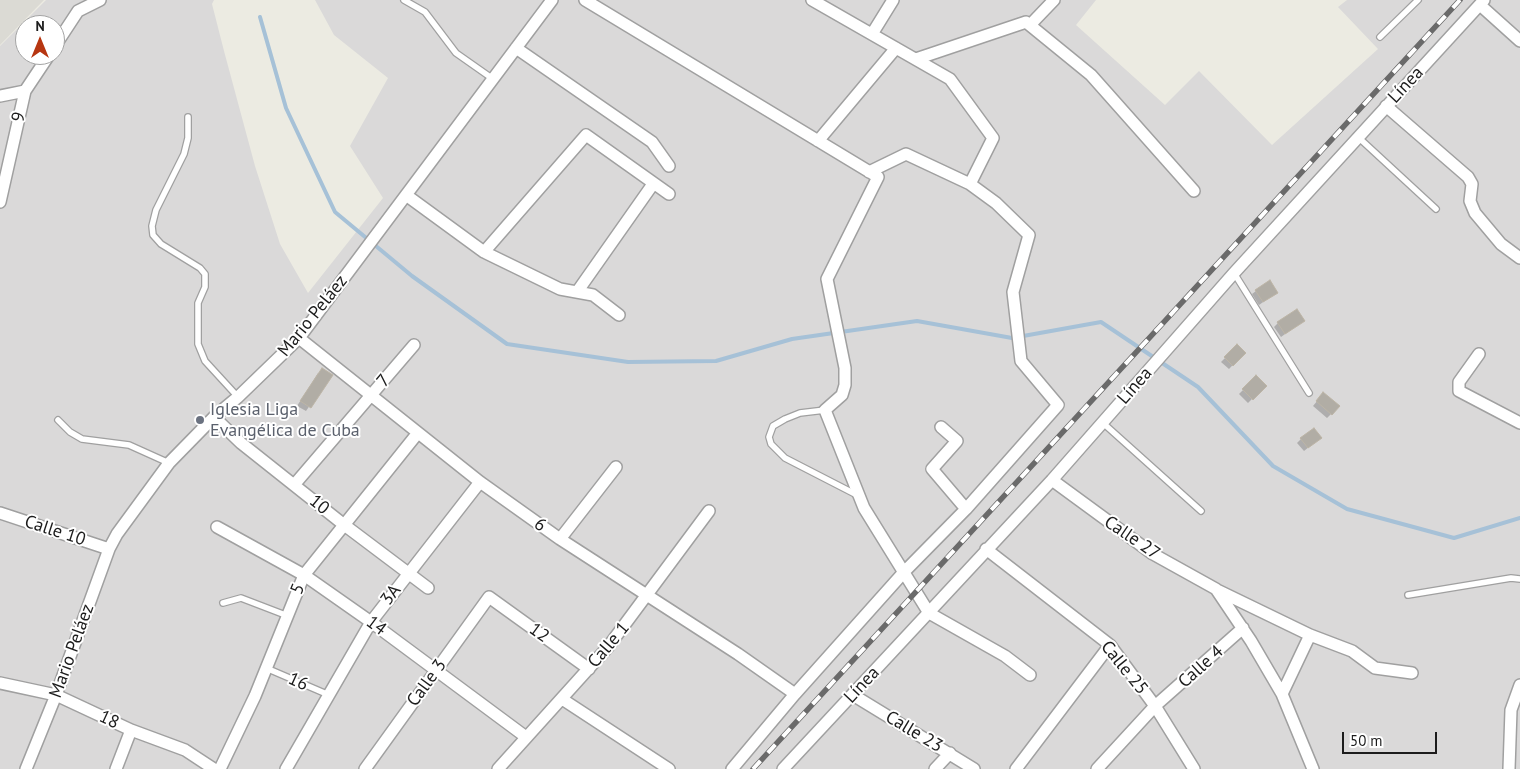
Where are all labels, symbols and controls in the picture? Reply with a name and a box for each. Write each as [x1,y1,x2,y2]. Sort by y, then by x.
north arrow [15,15,65,65]
text: N [35,17,45,35]
street label: Línea [1384,62,1428,108]
street label: 9 [7,110,31,124]
street label: Mario Peláez [274,271,352,361]
street label: Línea [1113,363,1157,409]
street label: 7 [373,370,395,392]
place label: Iglesia Liga Evangélica de Cuba [210,399,360,442]
marker: Iglesia Liga Evangélica de Cuba [194,414,206,426]
street label: 10 [305,490,333,520]
street label: Calle 10 [22,511,88,551]
street label: Calle 27 [1100,511,1164,565]
street label: 6 [530,513,550,537]
street label: 5 [286,580,310,598]
street label: 3A [376,580,406,610]
street label: Mario Peláez [45,601,99,701]
street label: 14 [362,611,390,641]
street label: 12 [525,618,553,648]
street label: Calle 1 [584,618,634,672]
street label: Calle 25 [1096,637,1152,699]
street label: Calle 4 [1174,641,1228,693]
street label: Calle 3 [403,655,451,711]
street label: Línea [840,662,884,708]
street label: 16 [285,668,311,696]
street label: 18 [96,706,122,734]
street label: Calle 23 [881,707,947,757]
scale bar [1345,722,1440,754]
text: 50 m [1350,731,1383,750]

